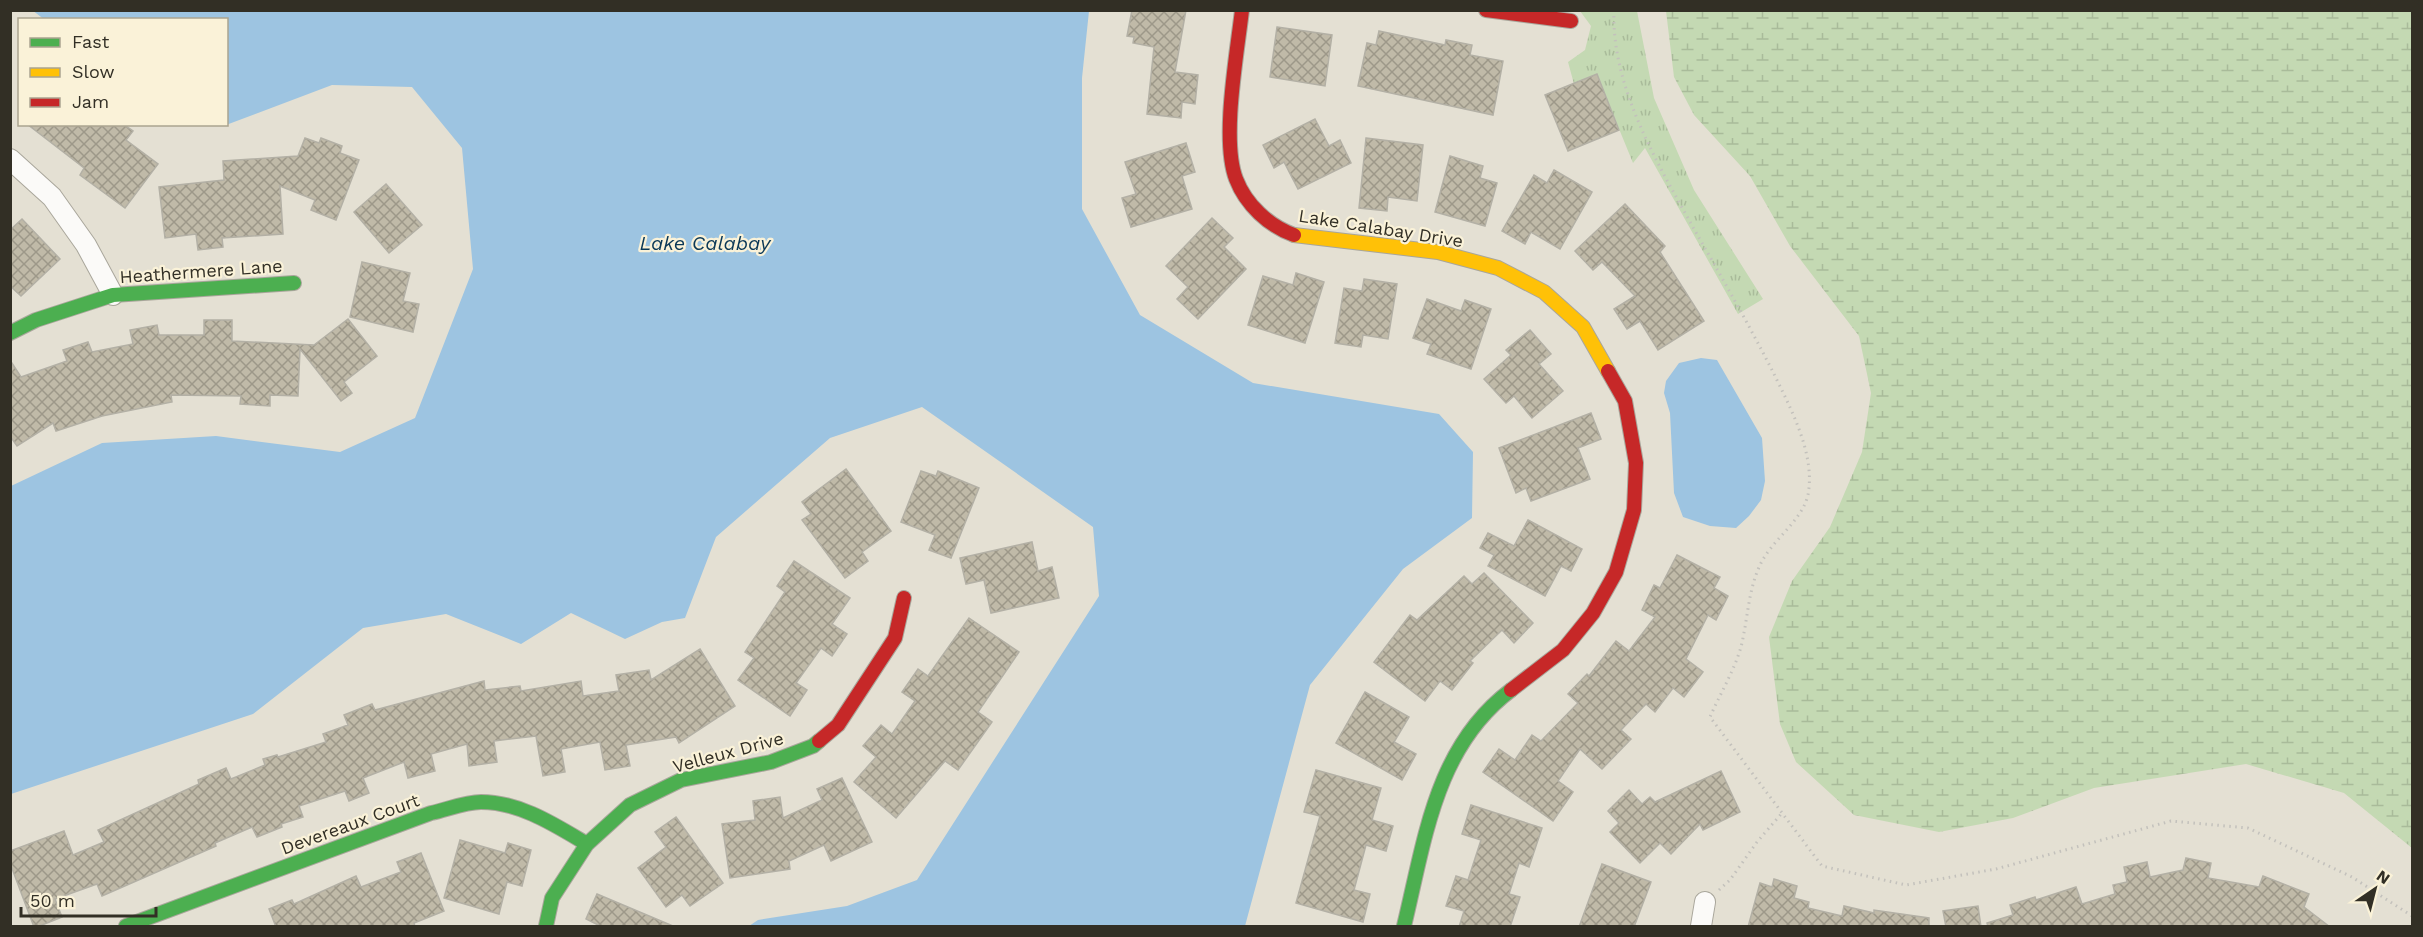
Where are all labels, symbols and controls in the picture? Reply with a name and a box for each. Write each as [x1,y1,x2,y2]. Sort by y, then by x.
legend [18,18,228,126]
text: Fast [72,31,110,52]
text: Slow [72,61,115,82]
text: Jam [72,91,109,112]
street label: Lake Calabay Drive [1297,205,1465,251]
water label: Lake Calabay [640,231,772,255]
street label: Heathermere Lane [119,255,283,287]
street label: Velleux Drive [670,727,786,777]
street label: Devereaux Court [278,789,422,859]
north arrow [2345,859,2405,919]
text: N [2373,866,2394,888]
scale bar [21,880,156,918]
text: 50 m [30,890,75,911]

